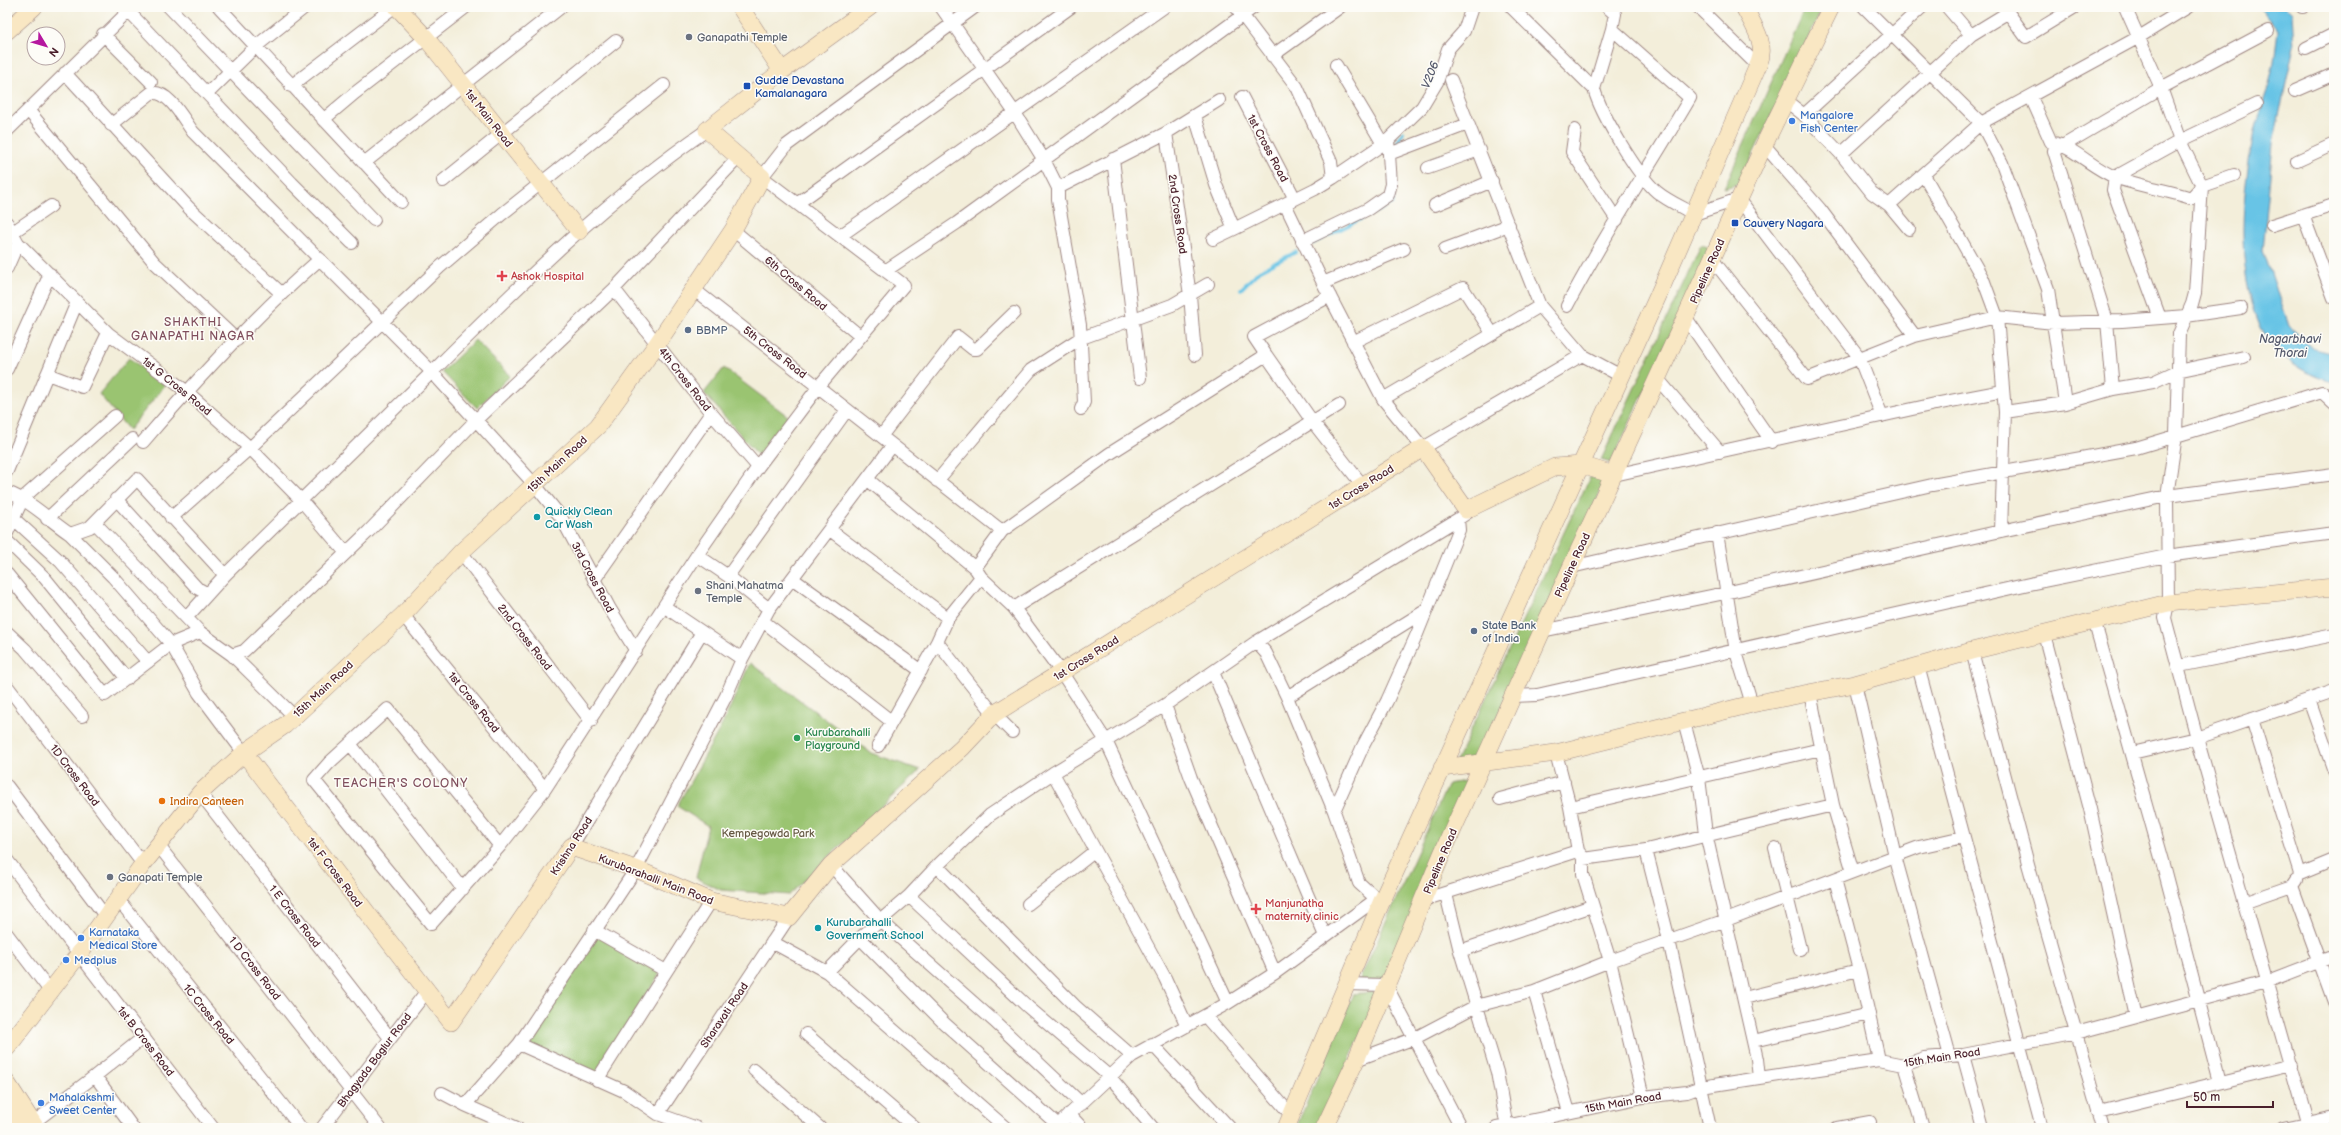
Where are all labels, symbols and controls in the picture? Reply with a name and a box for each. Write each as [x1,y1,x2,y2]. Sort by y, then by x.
north arrow [26,26,66,66]
place label: Ganapathi Temple [697,31,788,44]
marker: Ganapathi Temple [684,32,694,42]
text: N [46,45,61,59]
water label: V206 [1418,59,1443,91]
place label: Gudde Devastana Kamalanagara [755,74,844,100]
marker: Gudde Devastana Kamalanagara [742,81,752,91]
street label: 1st Main Road [462,87,515,150]
place label: Mangalore Fish Center [1800,109,1859,135]
street label: 1st Cross Road [1244,112,1291,184]
marker: Mangalore Fish Center [1787,116,1797,126]
street label: 2nd Cross Road [1165,173,1190,255]
place label: Cauvery Nagara [1743,217,1824,230]
marker: Cauvery Nagara [1730,218,1740,228]
street label: Pipeline Road [1687,237,1728,306]
street label: 6th Cross Road [762,254,830,313]
marker: Ashok Hospital [496,270,508,282]
place label: Ashok Hospital [511,270,584,283]
district label: SHAKTHI GANAPATHI NAGAR [131,315,255,344]
place label: BBMP [696,324,728,337]
street label: 5th Cross Road [740,324,809,381]
marker: BBMP [683,325,693,335]
water label: Nagarbhavi Thorai [2259,332,2322,361]
street label: 4th Cross Road [656,345,714,414]
street label: 1st G Cross Road [139,354,214,418]
street label: 15th Main Road [525,433,590,495]
street label: 1st Cross Road [1326,462,1396,513]
place label: Quickly Clean Car Wash [545,505,612,531]
marker: Quickly Clean Car Wash [532,512,542,522]
street label: Pipeline Road [1552,531,1593,600]
street label: 3rd Cross Road [568,540,617,615]
place label: Shani Mahatma Temple [706,579,783,605]
marker: Shani Mahatma Temple [693,586,703,596]
street label: 2nd Cross Road [495,602,554,673]
place label: State Bank of India [1482,619,1536,645]
marker: State Bank of India [1469,626,1479,636]
street label: 1st Cross Road [1051,633,1121,684]
street label: 15th Main Road [291,658,356,720]
street label: 1st Cross Road [445,669,502,735]
place label: Kurubarahalli Playground [805,726,870,752]
marker: Kurubarahalli Playground [792,733,802,743]
street label: 1D Cross Road [47,742,102,809]
district label: TEACHER'S COLONY [334,776,468,791]
place label: Indira Canteen [170,795,244,808]
marker: Indira Canteen [157,796,167,806]
street label: Krishna Road [548,815,595,878]
park label: Kempegowda Park [722,827,815,840]
street label: Pipeline Road [1421,827,1460,896]
street label: 1st F Cross Road [304,835,365,910]
street label: Kurubarahalli Main Road [596,851,715,907]
place label: Ganapati Temple [118,871,203,884]
marker: Ganapati Temple [105,872,115,882]
street label: 1 E Cross Road [266,882,323,950]
place label: Manjunatha maternity clinic [1265,897,1339,923]
marker: Manjunatha maternity clinic [1250,903,1262,915]
place label: Kurubarahalli Government School [826,916,924,942]
marker: Kurubarahalli Government School [813,923,823,933]
place label: Karnataka Medical Store [89,926,158,952]
marker: Karnataka Medical Store [76,933,86,943]
street label: 1 D Cross Road [226,934,283,1002]
place label: Medplus [74,954,117,967]
marker: Medplus [61,955,71,965]
street label: Sharavati Road [698,980,751,1050]
street label: 1C Cross Road [180,982,237,1047]
street label: 1st B Cross Road [114,1004,177,1079]
street label: Bhagyada Baglur Road [335,1011,414,1110]
street label: 15th Main Road [1903,1045,1981,1070]
scale bar [2187,1083,2273,1109]
street label: 15th Main Road [1584,1089,1662,1116]
text: 50 m [2193,1090,2220,1105]
place label: Mahalakshmi Sweet Center [49,1091,117,1117]
marker: Mahalakshmi Sweet Center [36,1098,46,1108]

